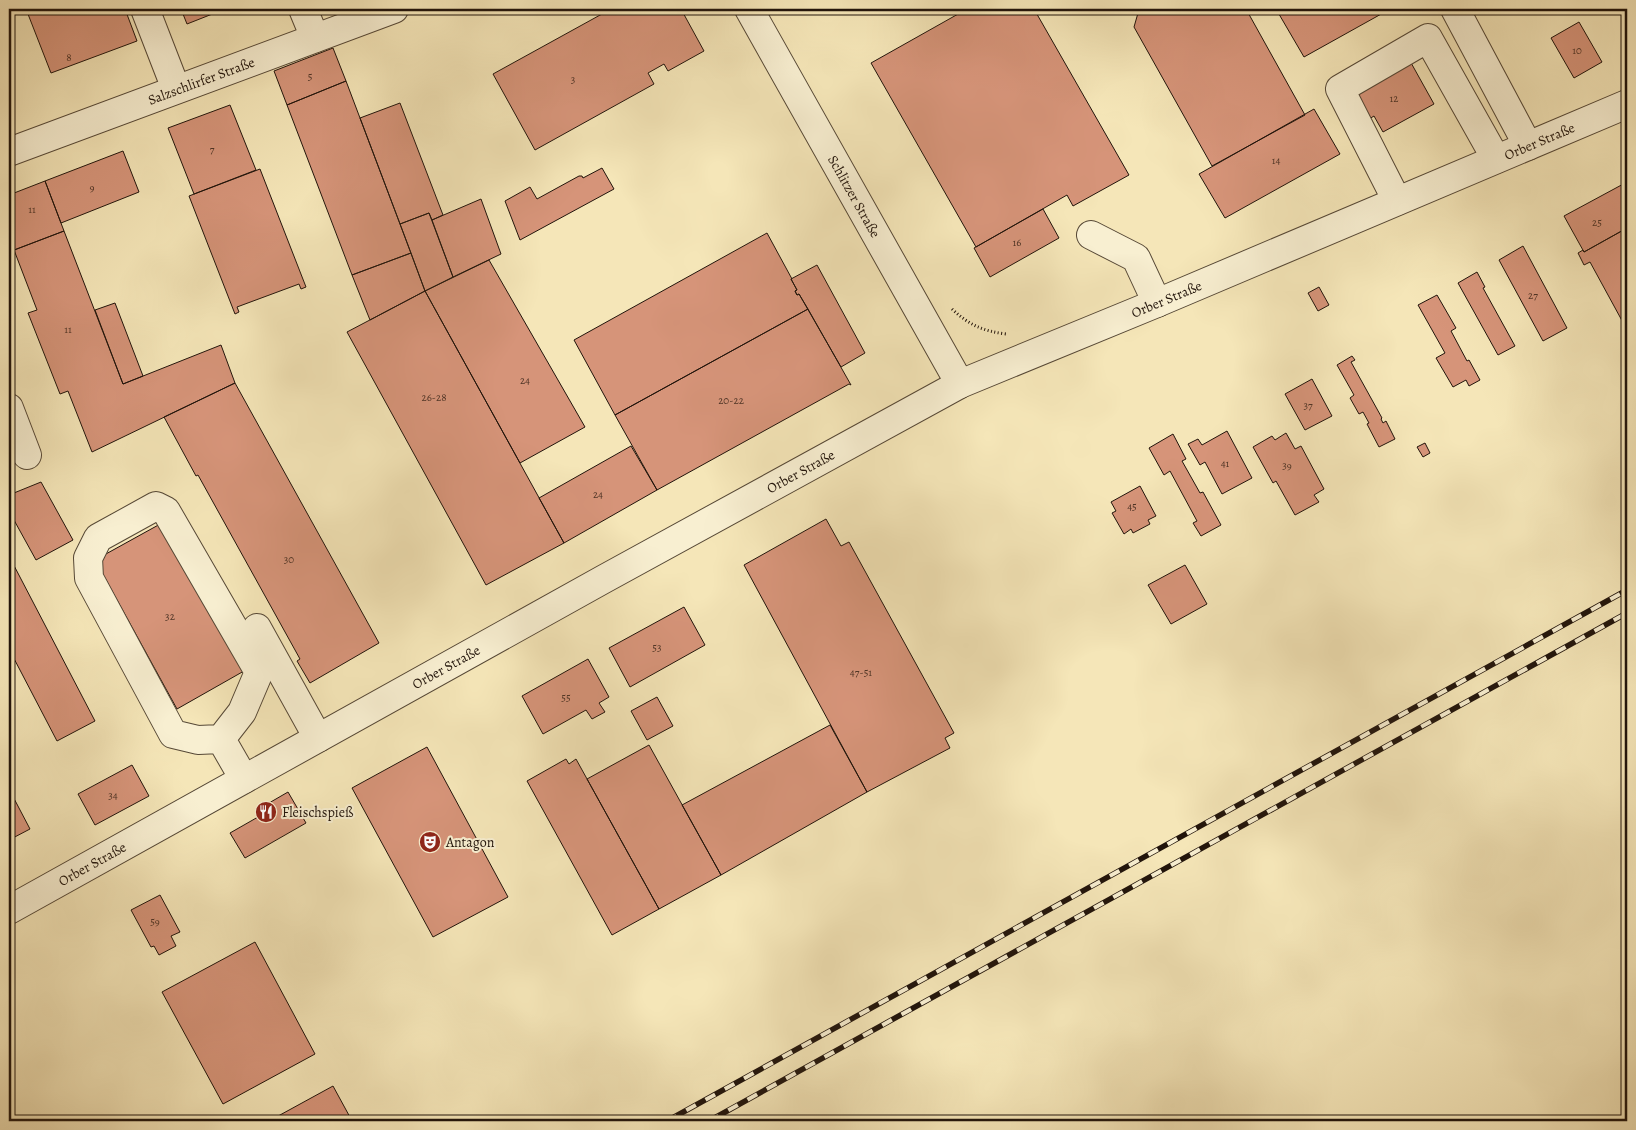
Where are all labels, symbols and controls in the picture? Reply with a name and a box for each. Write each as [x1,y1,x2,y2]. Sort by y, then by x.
house number: 10 [1572,43,1582,58]
house number: 8 [66,50,72,65]
street label: Salzschlirfer Straße [145,53,257,110]
house number: 5 [308,69,313,84]
house number: 3 [571,72,575,87]
house number: 12 [1390,91,1399,106]
street label: Orber Straße [1501,118,1578,165]
house number: 7 [210,142,215,157]
street label: Schlitzer Straße [823,152,885,241]
house number: 14 [1272,153,1280,168]
house number: 9 [89,180,95,195]
house number: 11 [28,202,36,217]
house number: 25 [1592,215,1602,230]
house number: 16 [1013,235,1021,250]
street label: Orber Straße [1128,276,1205,323]
house number: 27 [1528,288,1538,303]
house number: 11 [64,322,72,337]
house number: 24 [520,373,530,388]
house number: 26-28 [421,390,447,405]
house number: 20-22 [718,393,744,408]
house number: 37 [1303,398,1313,413]
street label: Orber Straße [763,445,838,498]
house number: 41 [1221,456,1230,471]
house number: 39 [1282,458,1292,473]
house number: 24 [593,487,603,502]
house number: 45 [1127,499,1137,514]
house number: 30 [284,552,294,567]
house number: 32 [165,609,175,624]
house number: 53 [652,640,662,655]
street label: Orber Straße [409,641,484,694]
house number: 47-51 [850,665,872,680]
house number: 55 [561,690,571,705]
house number: 34 [108,788,118,803]
restaurant icon: Fleischspieß [254,800,278,824]
place label: Fleischspieß [282,803,354,822]
theatre icon: Antagon [418,830,442,854]
place label: Antagon [445,833,495,852]
street label: Orber Straße [55,838,130,891]
house number: 59 [150,914,160,929]

